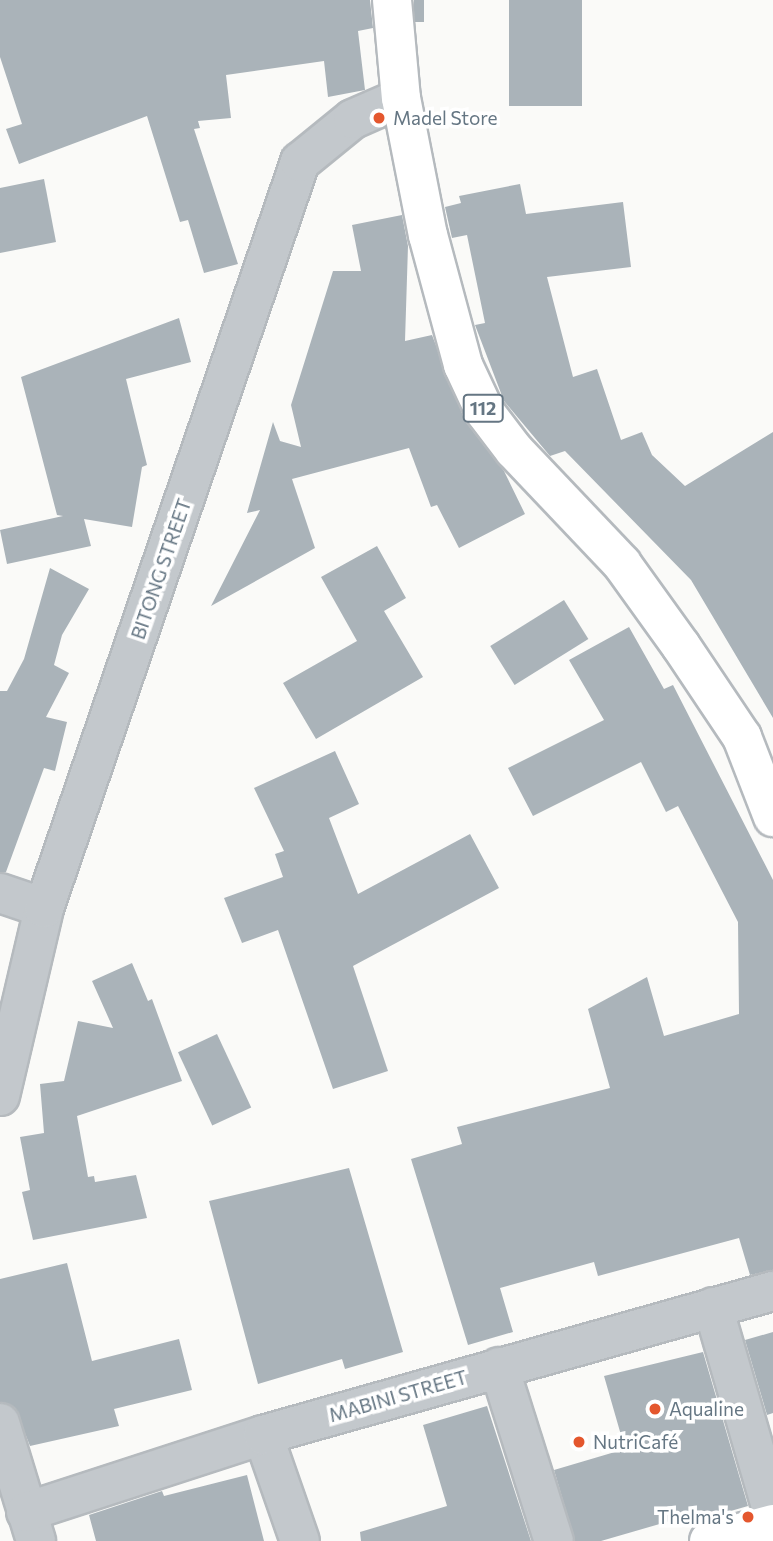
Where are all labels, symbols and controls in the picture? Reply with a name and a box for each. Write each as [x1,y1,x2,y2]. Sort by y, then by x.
place label: Madel Store [393,107,498,129]
marker: Madel Store [371,110,387,126]
road number: 112 [462,394,504,422]
street label: BITONG STREET [126,496,196,642]
street label: MABINI STREET [326,1365,470,1427]
place label: Aqualine [669,1398,744,1420]
marker: Aqualine [647,1401,663,1417]
place label: NutriCafé [593,1431,678,1453]
marker: NutriCafé [571,1434,587,1450]
place label: Thelma's [657,1506,734,1528]
marker: Thelma's [740,1509,756,1525]

